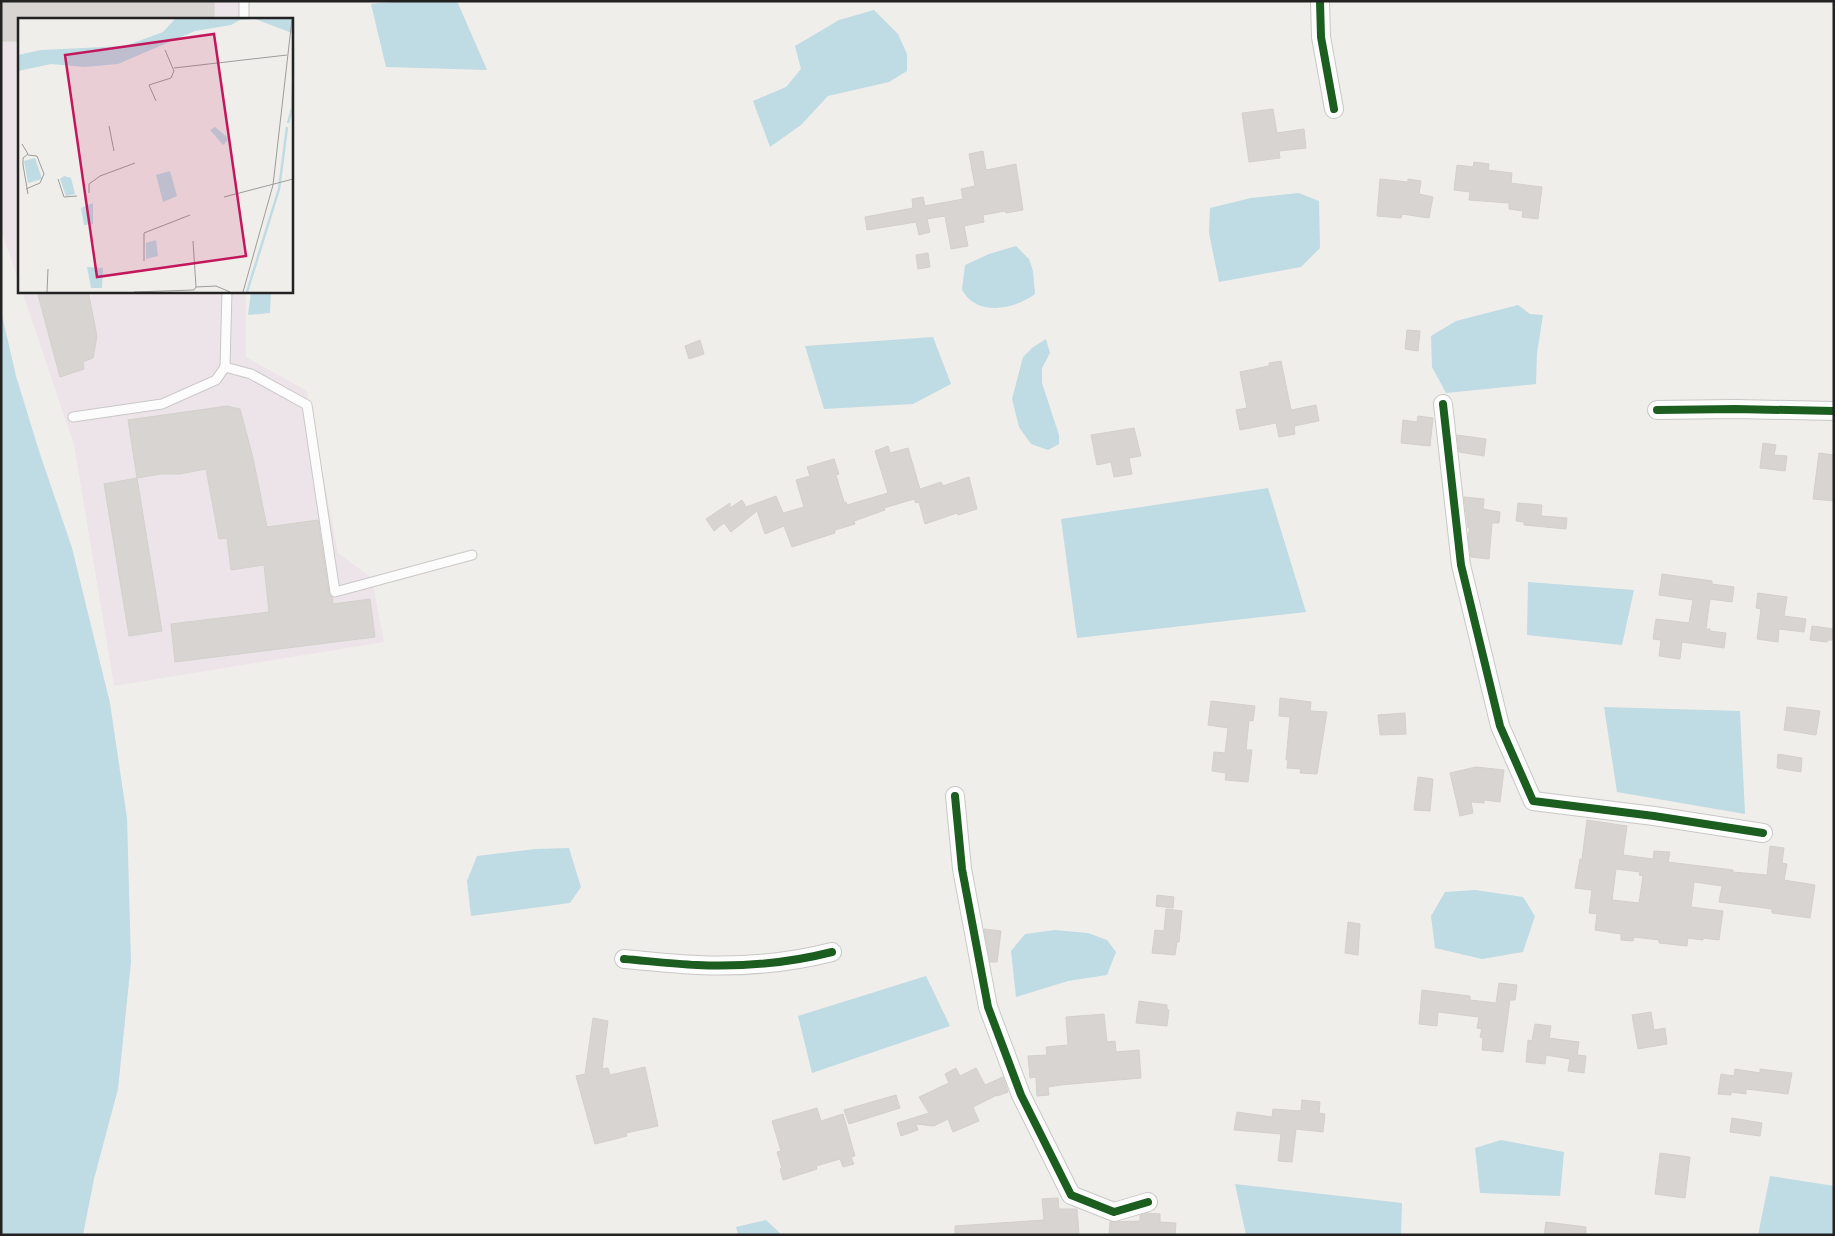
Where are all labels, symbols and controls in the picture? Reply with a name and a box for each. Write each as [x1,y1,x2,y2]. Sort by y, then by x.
inset map [18,18,292,292]

